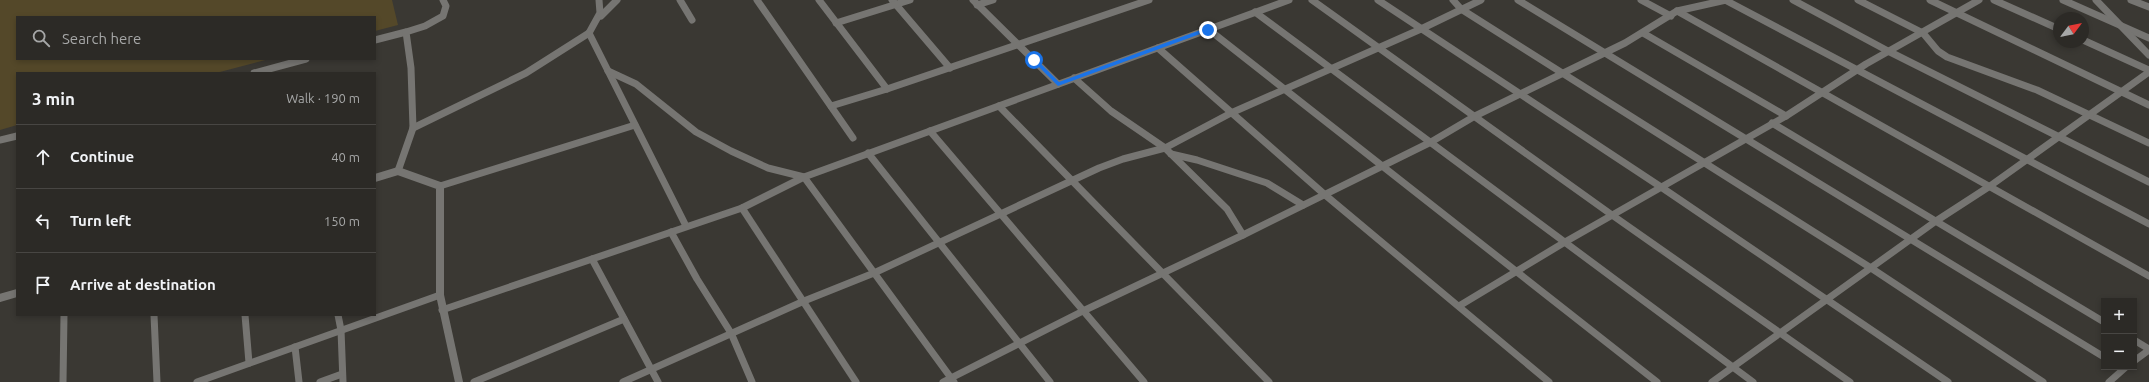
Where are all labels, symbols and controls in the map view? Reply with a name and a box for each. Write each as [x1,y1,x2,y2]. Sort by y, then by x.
north arrow [2053,12,2089,48]
search box [16,16,376,60]
route end [1199,21,1217,39]
icon: search [30,27,52,49]
text: Search here [62,30,141,47]
route start [1025,51,1043,69]
text: 3 min [32,89,75,108]
text: Walk · 190 m [286,91,360,105]
icon: ahead [32,146,54,168]
text: Continue [70,148,134,165]
text: 40 m [331,150,360,164]
icon: left [32,210,54,232]
text: Turn left [70,212,131,229]
text: 150 m [324,214,360,228]
icon: arrive [32,274,54,296]
text: Arrive at destination [70,276,216,293]
map controls [2101,298,2137,370]
button: + [2101,298,2137,334]
button: − [2101,334,2137,370]

